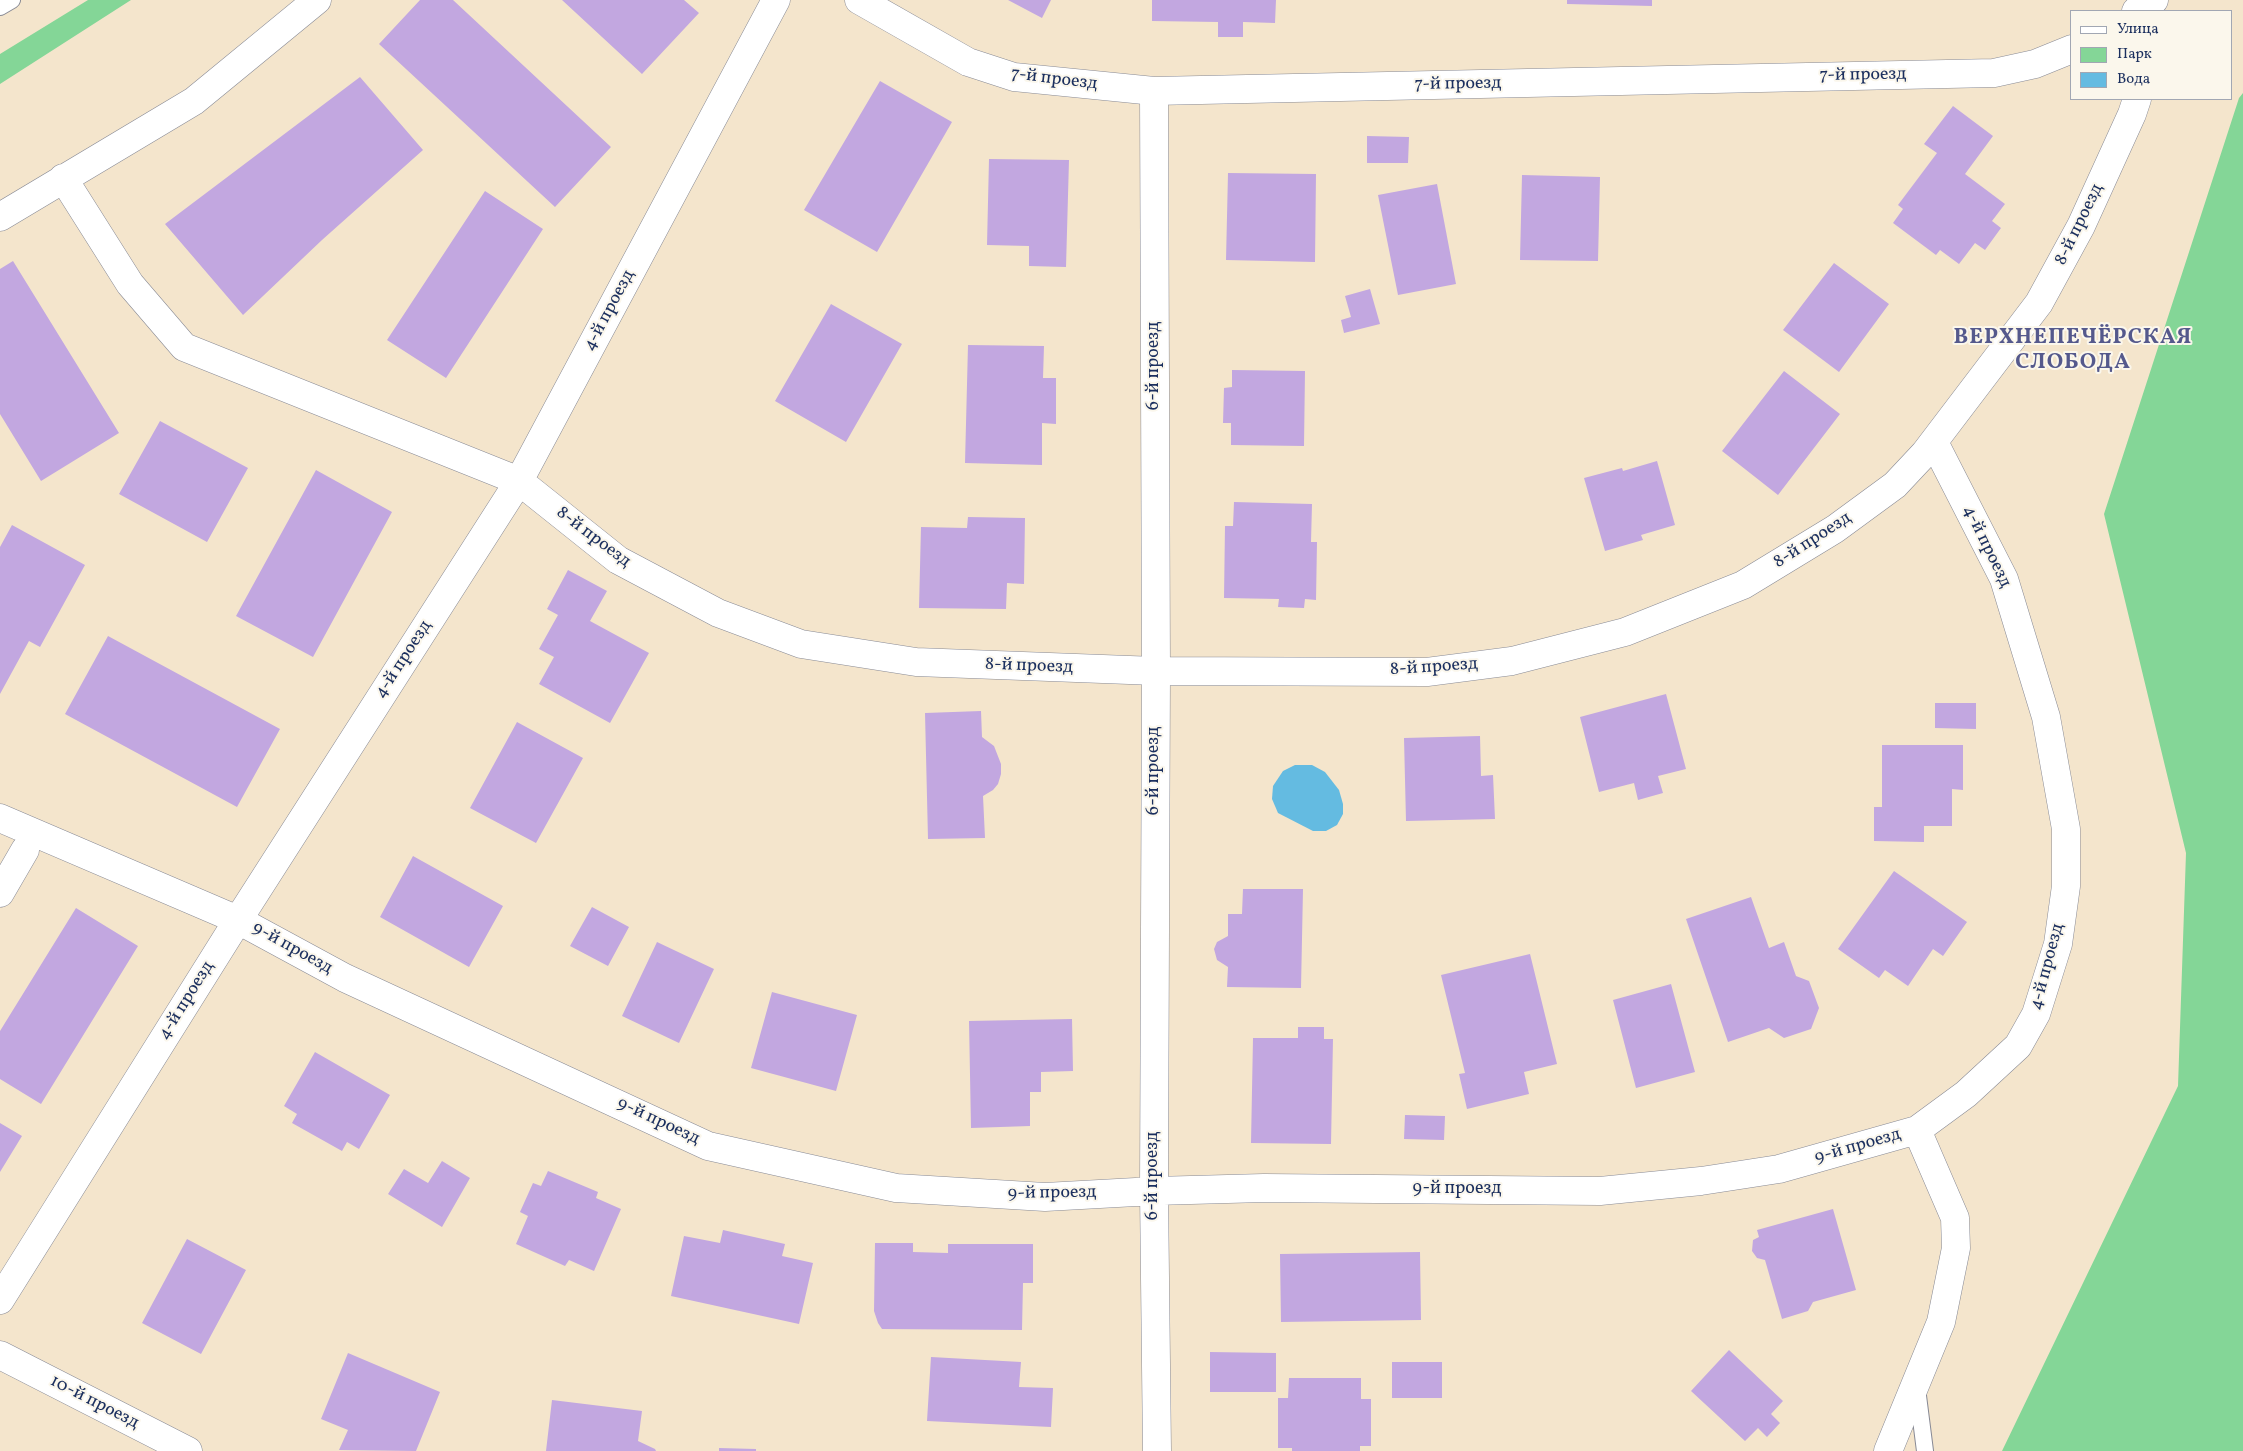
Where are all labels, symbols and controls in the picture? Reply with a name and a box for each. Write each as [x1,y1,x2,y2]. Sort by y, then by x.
legend [2070,10,2233,100]
text: Улица [2117,19,2159,40]
text: Парк [2117,44,2152,65]
street label: 7-й проезд [1010,64,1098,96]
street label: 7-й проезд [1819,64,1907,88]
text: Вода [2117,69,2150,90]
street label: 7-й проезд [1414,73,1502,97]
street label: 8-й проезд [2051,181,2109,269]
street label: 4-й проезд [580,267,640,355]
street label: 6-й проезд [1144,322,1166,410]
district label: ВЕРХНЕПЕЧЁРСКАЯ СЛОБОДА [1952,326,2194,378]
street label: 4-й проезд [1957,502,2015,592]
street label: 8-й проезд [551,503,635,573]
street label: 8-й проезд [1770,508,1856,574]
street label: 4-й проезд [371,617,437,703]
street label: 8-й проезд [1389,654,1479,682]
street label: 8-й проезд [985,655,1073,679]
street label: 6-й проезд [1144,727,1166,815]
street label: 9-й проезд [248,918,336,980]
street label: 4-й проезд [2026,921,2070,1013]
street label: 4-й проезд [154,958,220,1044]
street label: 9-й проезд [613,1093,703,1151]
street label: 9-й проезд [1812,1124,1904,1170]
street label: 6-й проезд [1143,1132,1165,1220]
street label: 9-й проезд [1413,1179,1501,1201]
street label: 9-й проезд [1007,1182,1097,1206]
street label: 10-й проезд [46,1371,142,1435]

